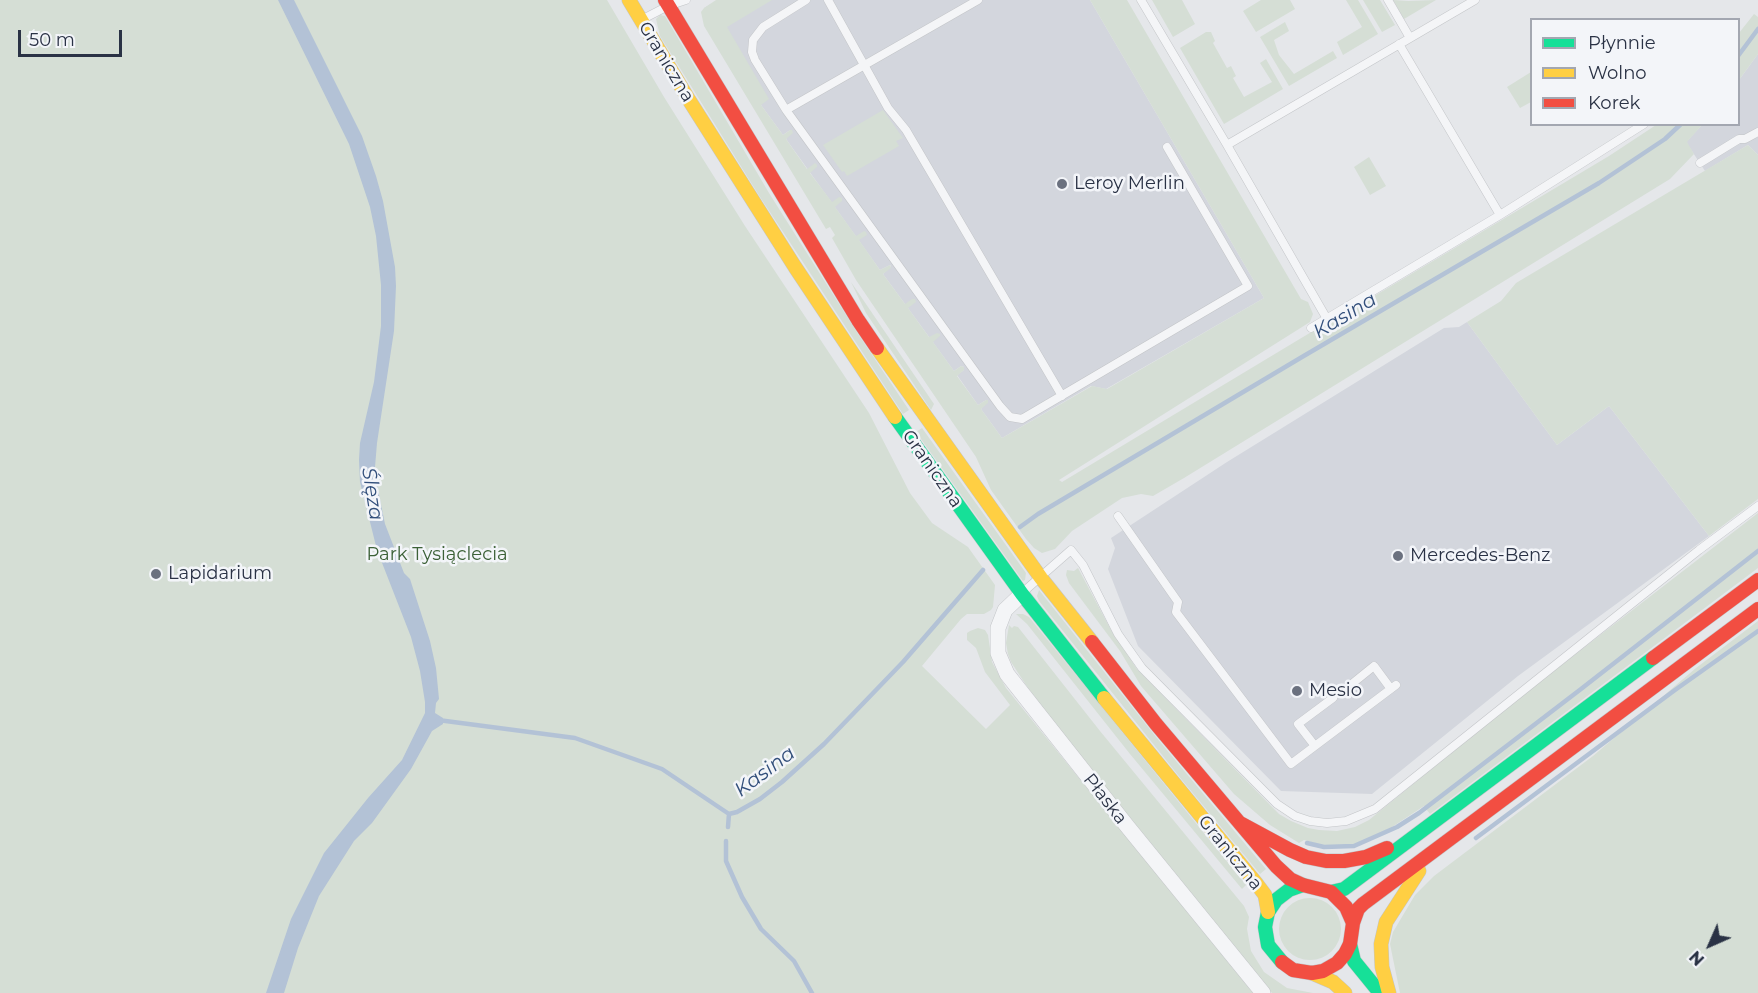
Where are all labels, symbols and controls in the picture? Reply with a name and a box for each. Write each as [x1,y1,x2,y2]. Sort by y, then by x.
scale bar [21,18,124,56]
street label: Graniczna [634,18,698,106]
legend [1530,18,1740,126]
text: 50 m [29,29,75,51]
text: Płynnie [1588,32,1656,54]
text: Wolno [1588,62,1647,84]
text: Korek [1588,92,1640,114]
place label: Leroy Merlin [1074,173,1185,195]
marker: Leroy Merlin [1055,177,1069,191]
water label: Kasina [1309,288,1381,344]
street label: Graniczna [897,426,967,512]
water label: Ślęza [356,466,388,522]
park label: Park Tysiąclecia [366,544,508,566]
place label: Mercedes-Benz [1410,545,1550,567]
marker: Mercedes-Benz [1391,549,1405,563]
place label: Lapidarium [168,563,272,585]
marker: Lapidarium [149,567,163,581]
place label: Mesio [1309,680,1362,702]
marker: Mesio [1290,684,1304,698]
water label: Kasina [730,741,800,803]
street label: Płaska [1078,769,1132,829]
street label: Graniczna [1193,811,1267,895]
north arrow [1680,915,1740,975]
text: N [1686,947,1708,969]

